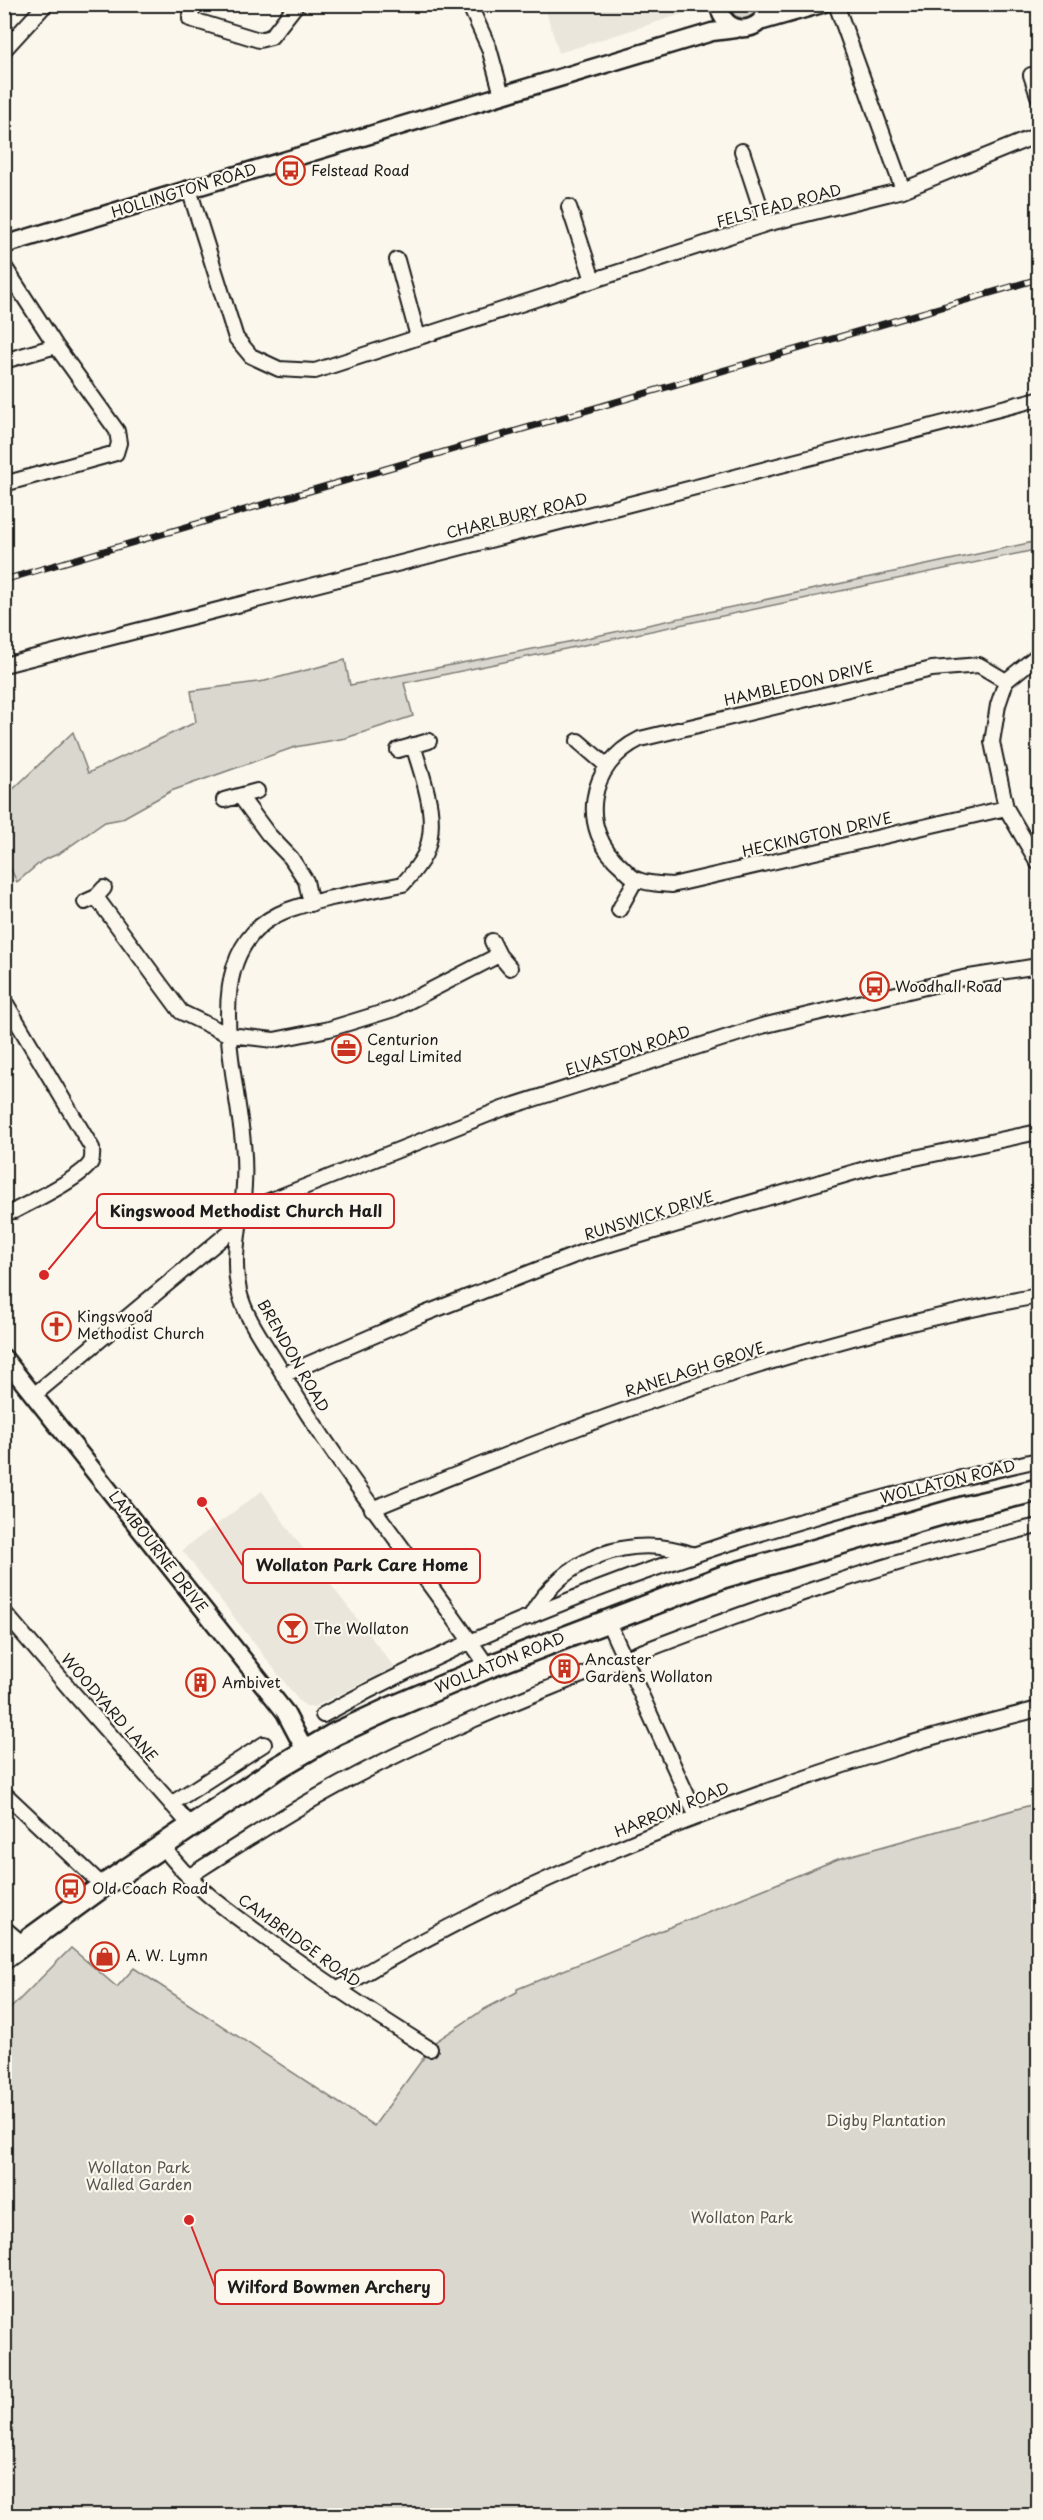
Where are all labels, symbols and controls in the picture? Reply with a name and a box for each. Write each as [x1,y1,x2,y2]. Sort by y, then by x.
bus stop icon: Felstead Road [274,155,306,187]
street label: HOLLINGTON ROAD [108,156,259,223]
place label: Felstead Road [311,158,410,181]
street label: FELSTEAD ROAD [714,177,844,232]
street label: CHARLBURY ROAD [444,486,590,543]
street label: HAMBLEDON DRIVE [721,654,876,711]
street label: HECKINGTON DRIVE [739,805,894,862]
bus stop icon: Woodhall Road [858,971,890,1003]
place label: Woodhall Road [895,974,1002,997]
street label: ELVASTON ROAD [562,1019,693,1081]
place label: Centurion Legal Limited [367,1027,462,1067]
office icon: Centurion Legal Limited [330,1033,362,1065]
street label: RUNSWICK DRIVE [581,1184,716,1245]
callout: Kingswood Methodist Church Hall [97,1194,394,1228]
text: Kingswood Methodist Church Hall [110,1198,382,1222]
street label: BRENDON ROAD [253,1295,336,1416]
place label: Kingswood Methodist Church [77,1304,205,1344]
church icon: Kingswood Methodist Church [40,1310,72,1342]
street label: RANELAGH GROVE [621,1335,768,1402]
street label: WOLLATON ROAD [878,1453,1018,1508]
street label: LAMBOURNE DRIVE [104,1485,214,1617]
callout: Wollaton Park Care Home [243,1549,480,1583]
text: Wollaton Park Care Home [256,1552,469,1576]
bar icon: The Wollaton [277,1613,309,1645]
place label: The Wollaton [314,1616,409,1639]
street label: WOLLATON ROAD [431,1625,568,1698]
place label: Ancaster Gardens Wollaton [585,1647,713,1687]
street label: WOODYARD LANE [56,1648,164,1766]
building icon: Ancaster Gardens Wollaton [548,1653,580,1685]
building icon: Ambivet [185,1667,217,1699]
place label: Ambivet [222,1670,281,1693]
street label: HARROW ROAD [611,1775,732,1842]
bus stop icon: Old Coach Road [55,1873,87,1905]
place label: Old Coach Road [92,1876,208,1899]
street label: CAMBRIDGE ROAD [234,1887,366,1992]
shop icon: A. W. Lymn [89,1940,121,1972]
place label: A. W. Lymn [126,1943,208,1966]
park label: Digby Plantation [826,2108,946,2131]
park label: Wollaton Park Walled Garden [86,2155,192,2195]
park label: Wollaton Park [691,2205,793,2228]
callout: Wilford Bowmen Archery [215,2270,444,2304]
text: Wilford Bowmen Archery [227,2274,431,2298]

